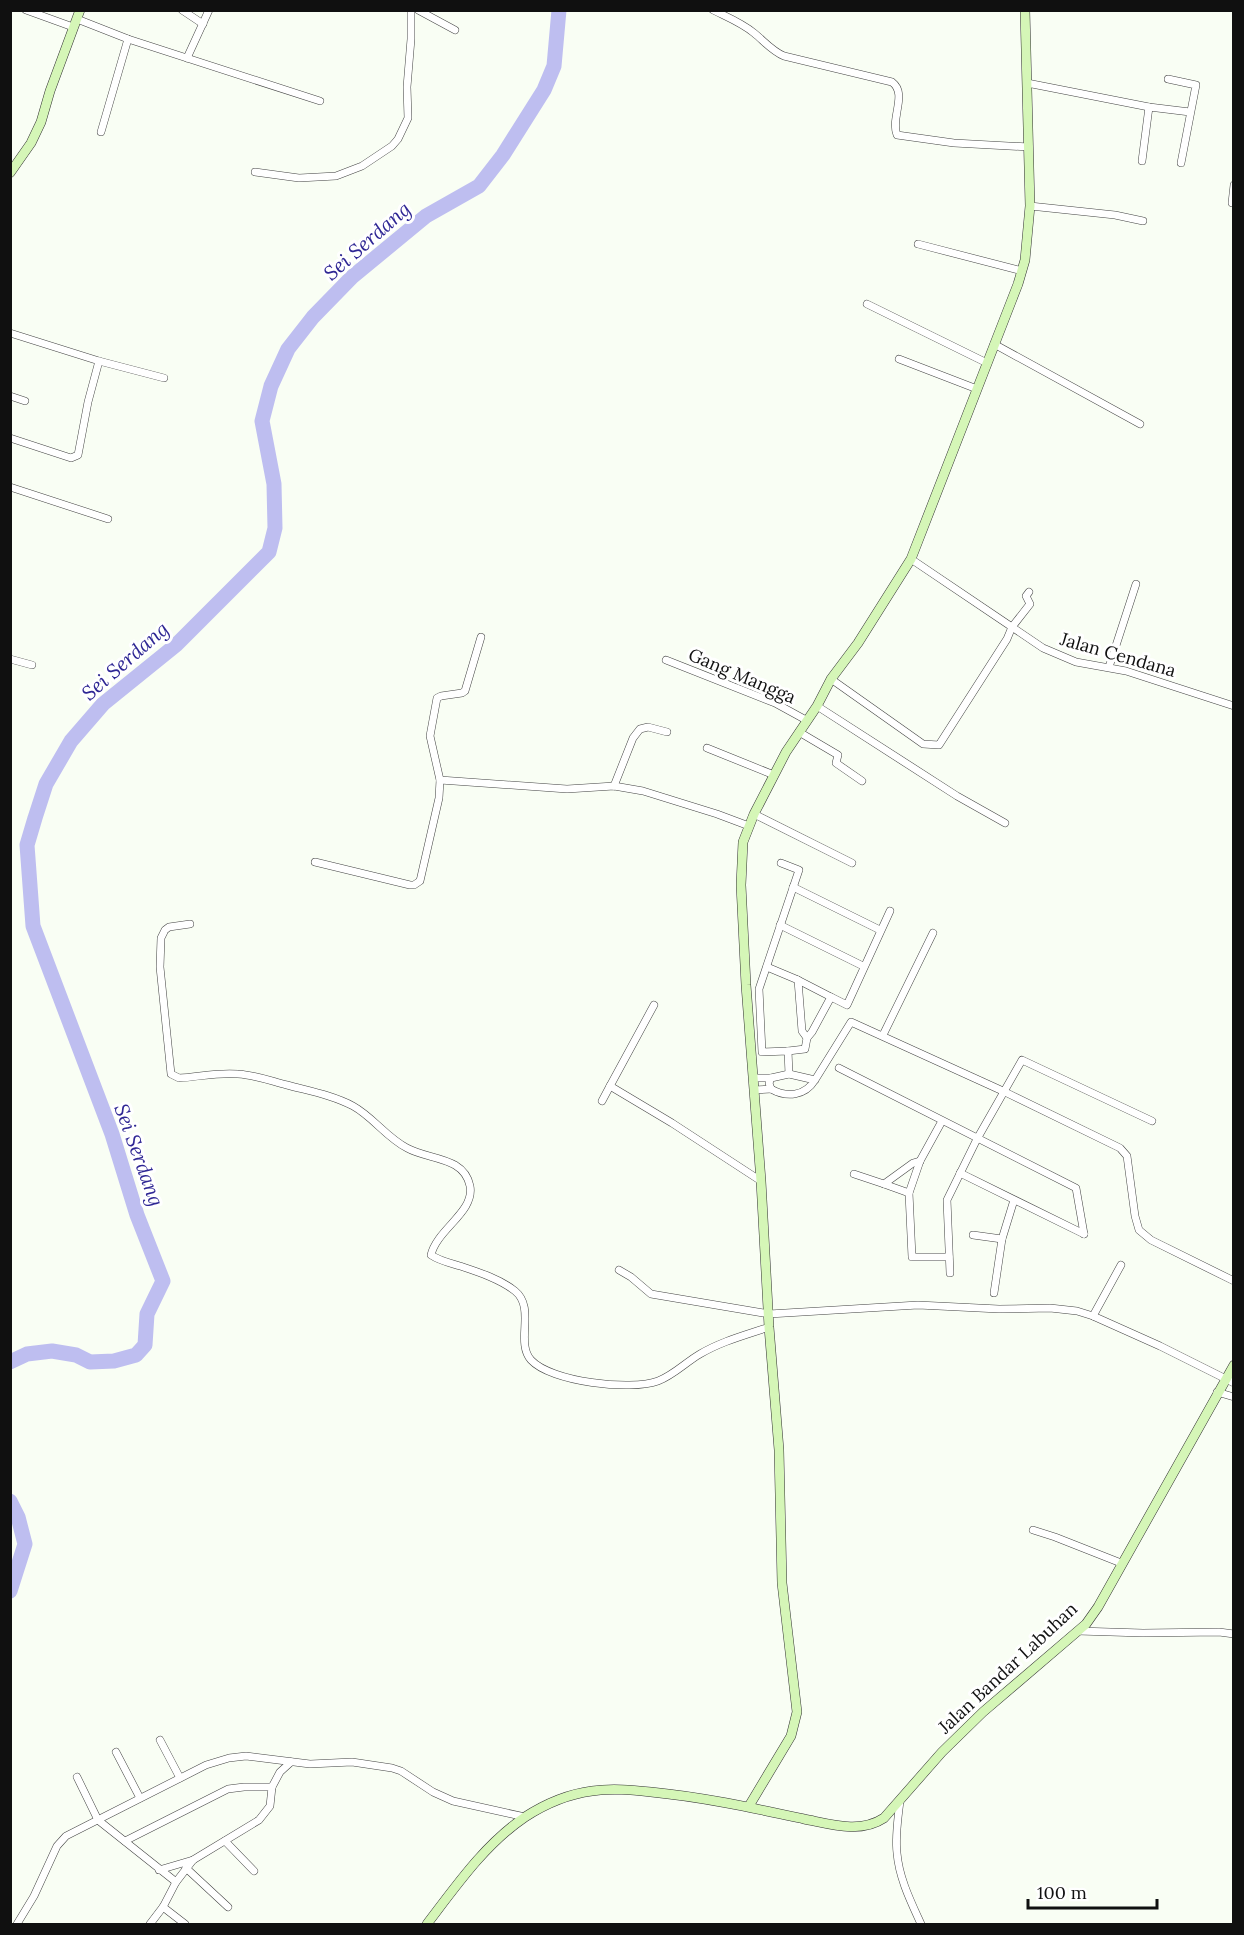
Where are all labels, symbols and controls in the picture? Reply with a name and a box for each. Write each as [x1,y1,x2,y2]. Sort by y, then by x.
water label: Sei Serdang [318,196,415,285]
water label: Sei Serdang [76,616,173,705]
street label: Jalan Cendana [1057,627,1179,682]
street label: Gang Mangga [685,643,799,709]
water label: Sei Serdang [109,1100,170,1209]
street label: Jalan Bandar Labuhan [933,1597,1082,1739]
scale bar [1028,1872,1157,1910]
text: 100 m [1037,1881,1087,1904]

